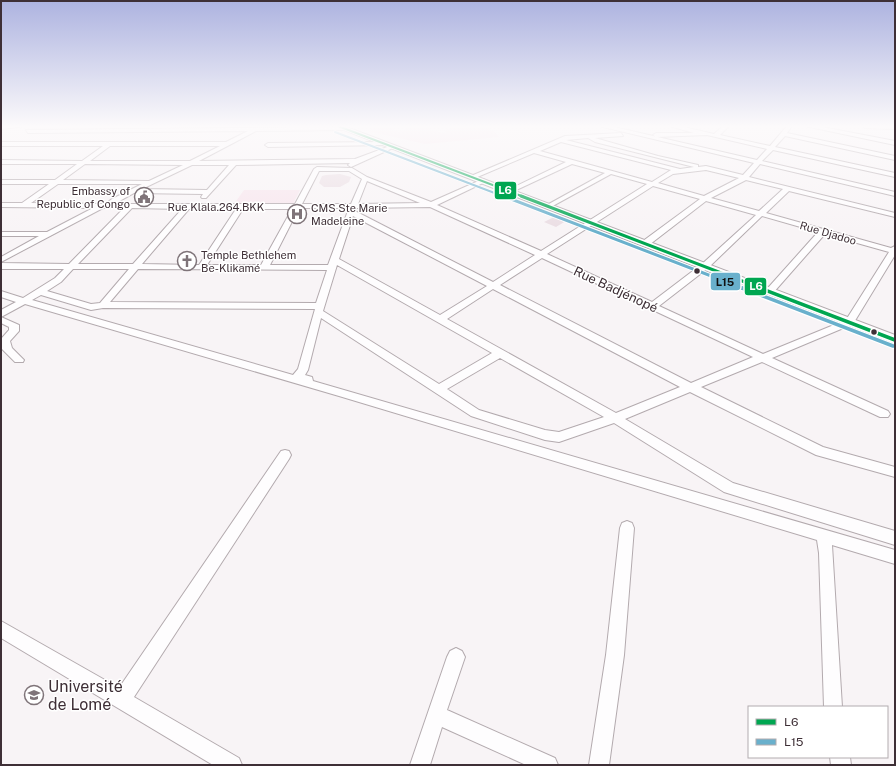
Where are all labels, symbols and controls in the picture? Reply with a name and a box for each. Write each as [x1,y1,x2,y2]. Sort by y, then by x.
line badge: L6 [494,181,517,200]
text: L6 [498,184,512,196]
place label: Embassy of Republic of Congo [36,185,131,210]
public building icon: Embassy of Republic of Congo [133,186,155,208]
street label: Rue Klala.264.BKK [168,201,265,213]
place label: CMS Ste Marie Madeleine [311,202,388,227]
hospital icon: CMS Ste Marie Madeleine [286,203,308,225]
street label: Rue Djadoo [798,219,858,247]
place label: Temple Bethlehem Be-Klikamé [201,249,296,274]
church icon: Temple Bethlehem Be-Klikamé [176,250,198,272]
street label: Rue Badjénopé [571,263,660,315]
unlabelled marker [692,266,702,276]
line badge: L15 [710,272,741,291]
text: L15 [716,276,734,288]
line badge: L6 [744,277,767,296]
text: L6 [749,280,763,292]
unlabelled marker [869,327,879,337]
place label: Université de Lomé [48,677,123,714]
school or university icon: Université de Lomé [23,684,45,706]
legend [748,706,888,758]
text: L6 [784,715,798,729]
text: L15 [784,735,804,749]

